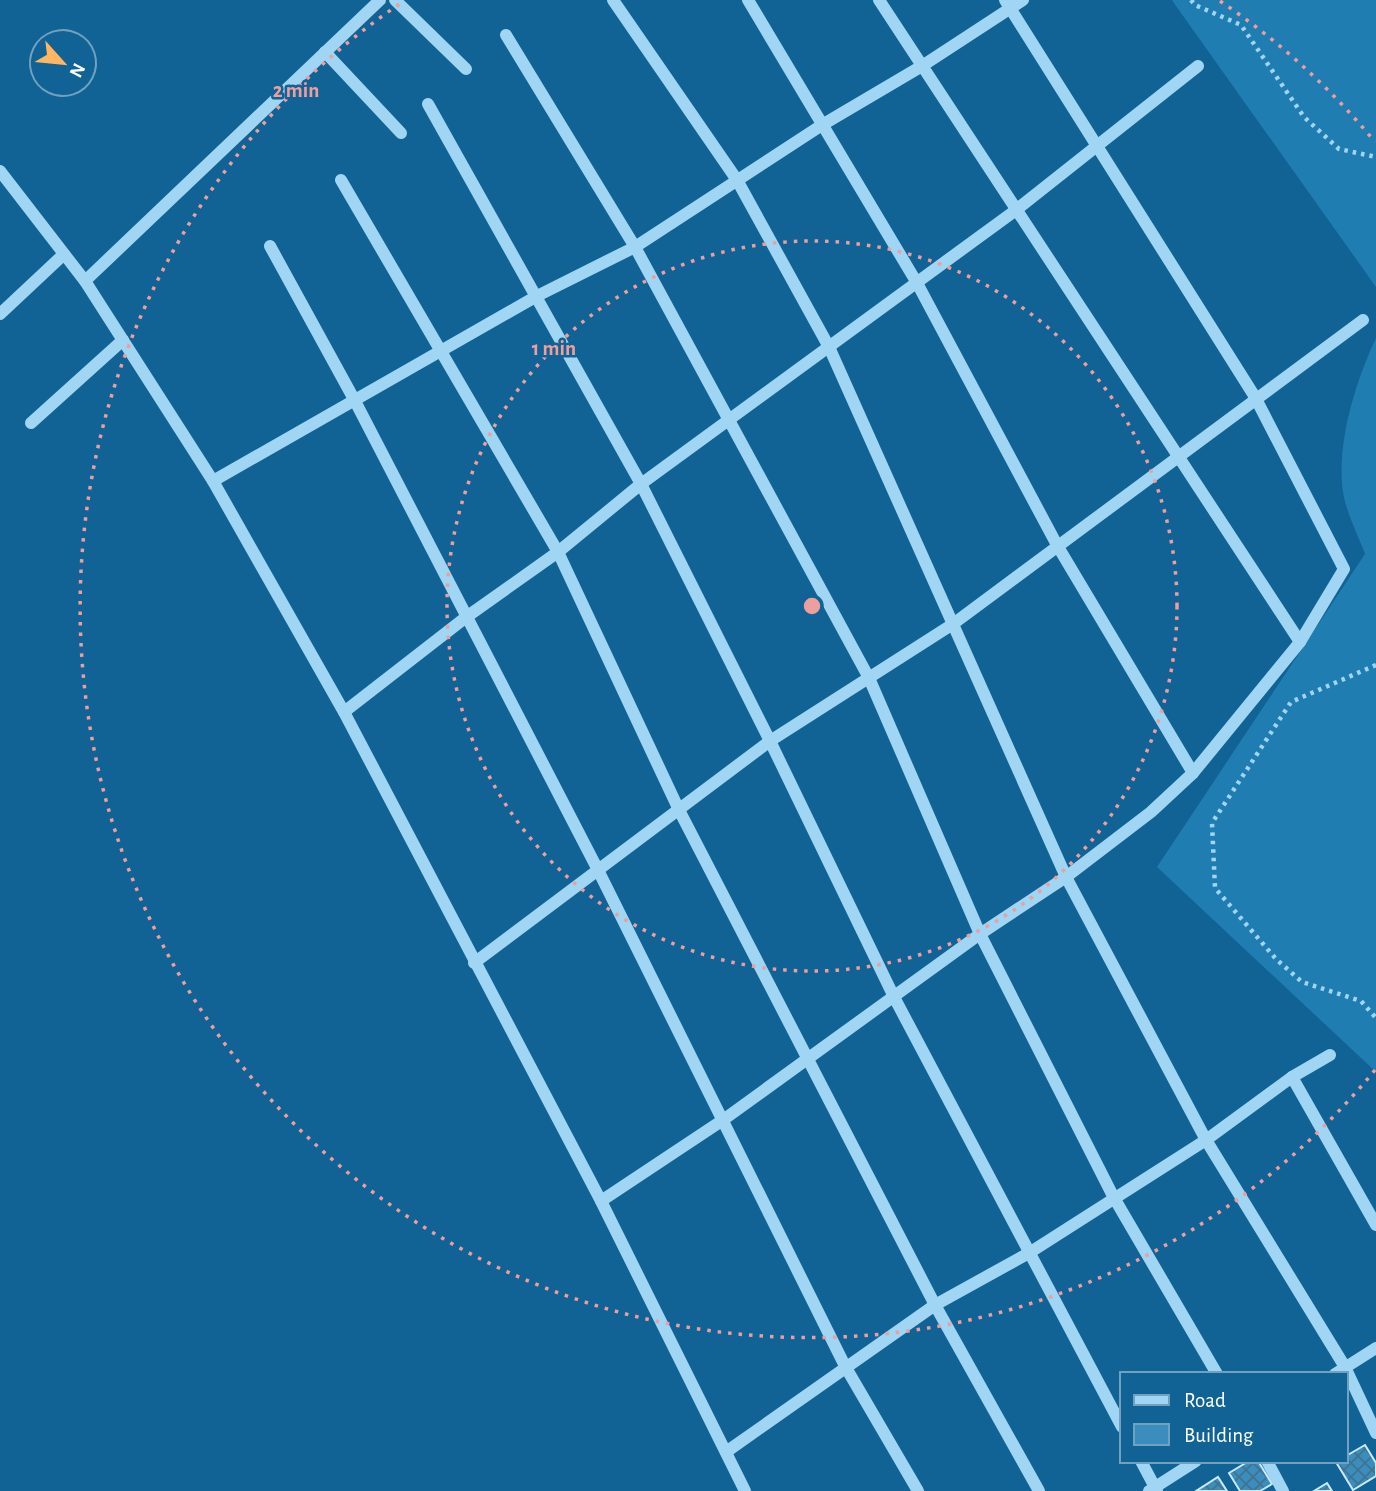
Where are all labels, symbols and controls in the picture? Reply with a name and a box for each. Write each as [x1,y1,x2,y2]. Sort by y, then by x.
north arrow [28,28,98,98]
text: N [65,60,88,80]
text: 2 min [273,80,319,101]
text: 1 min [532,338,576,359]
centre of rings [800,594,824,618]
legend [1120,1372,1348,1463]
text: Road [1184,1390,1226,1411]
text: Building [1184,1425,1254,1446]

